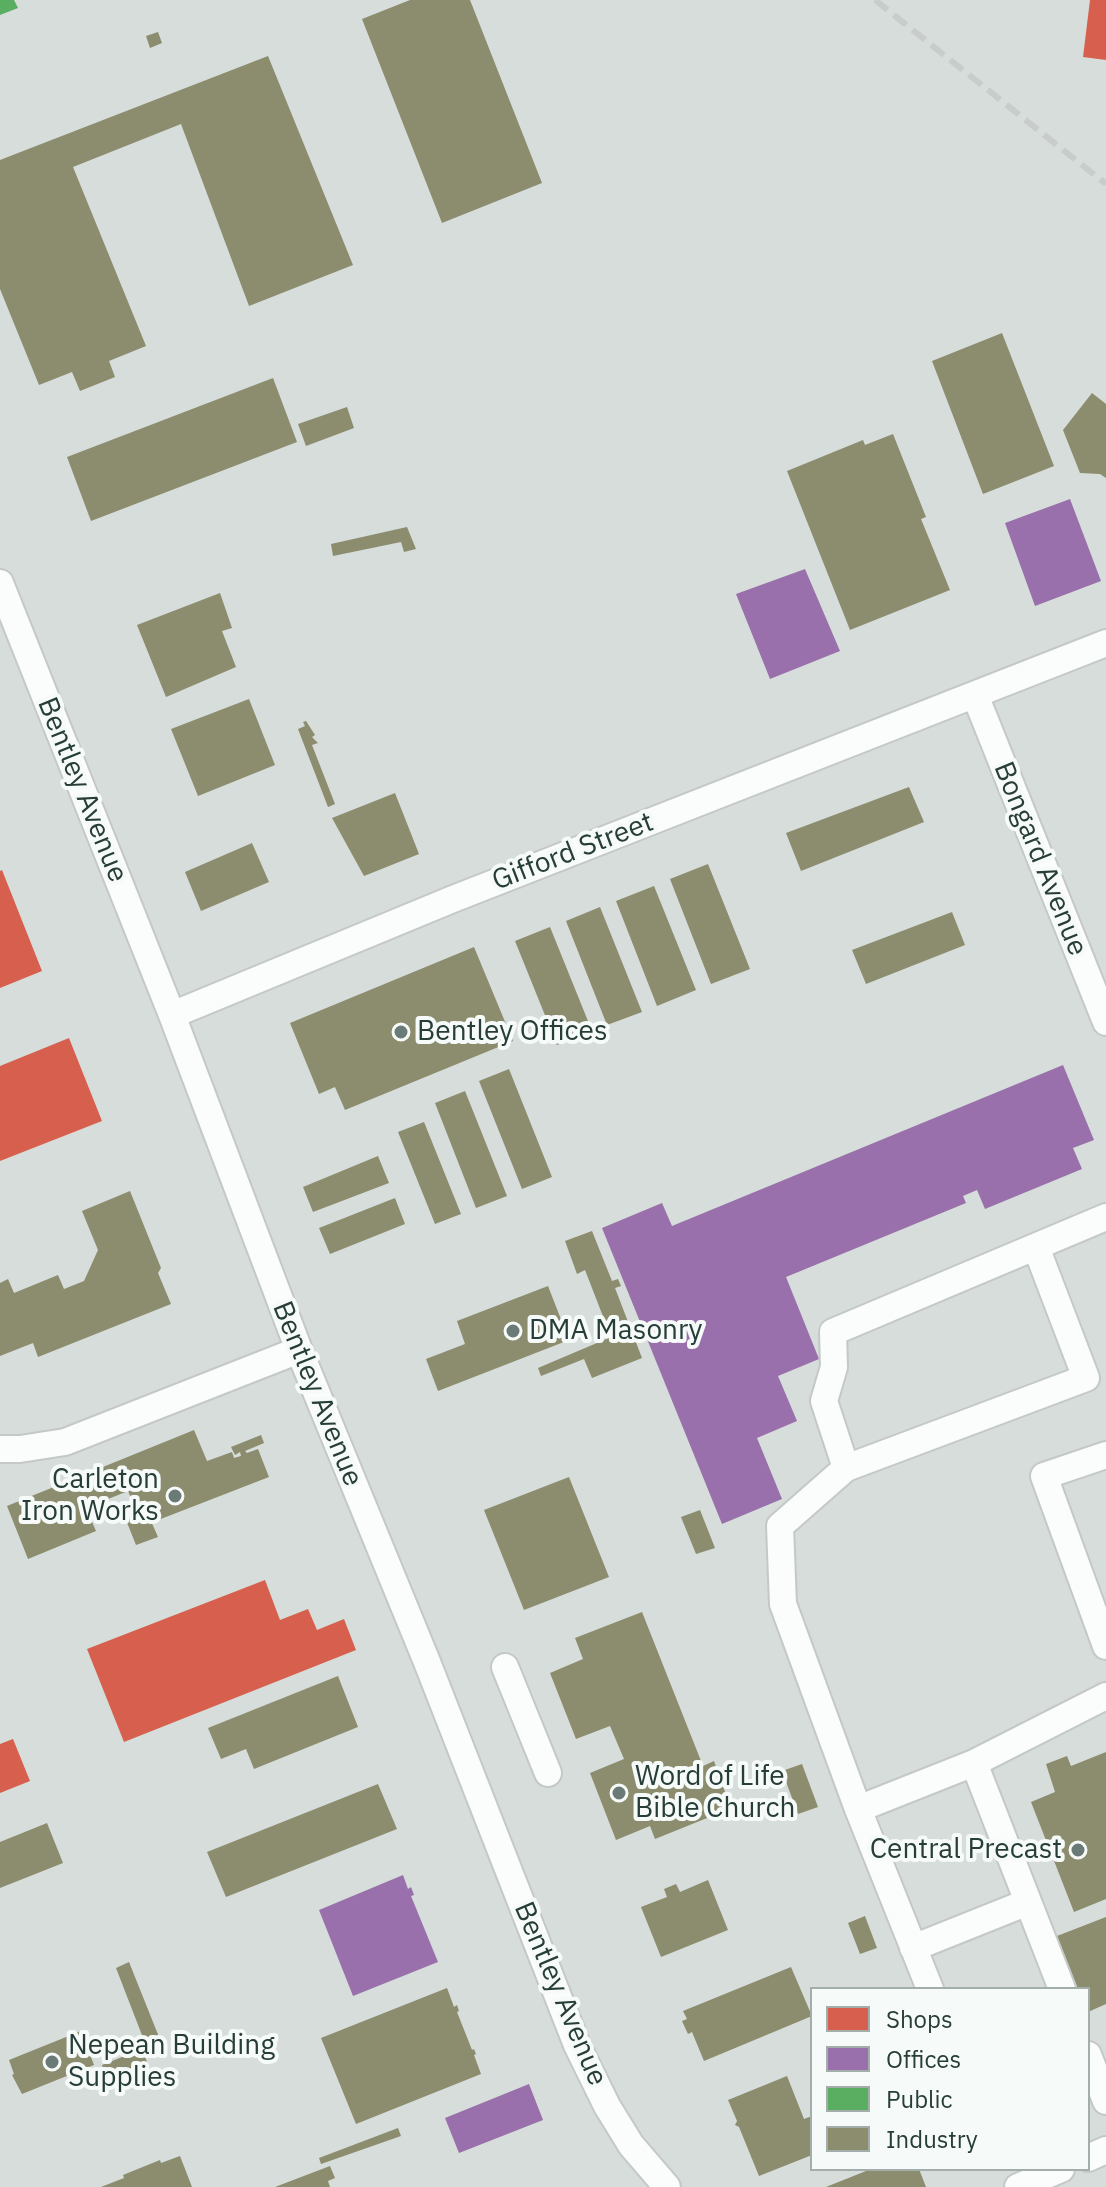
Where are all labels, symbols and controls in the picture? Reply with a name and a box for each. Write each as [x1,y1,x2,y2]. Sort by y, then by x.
street label: Bentley Avenue [30,693,134,887]
street label: Bongard Avenue [986,757,1094,961]
street label: Gifford Street [488,806,658,898]
place label: Bentley Offices [417,1015,608,1049]
marker: Bentley Offices [392,1023,410,1041]
street label: Bentley Avenue [265,1297,369,1491]
place label: DMA Masonry [529,1314,703,1348]
marker: DMA Masonry [504,1322,522,1340]
place label: Carleton Iron Works [21,1463,159,1529]
marker: Carleton Iron Works [166,1487,184,1505]
place label: Word of Life Bible Church [635,1760,795,1826]
marker: Word of Life Bible Church [610,1784,628,1802]
place label: Central Precast [870,1833,1062,1867]
marker: Central Precast [1069,1841,1087,1859]
street label: Bentley Avenue [506,1897,614,2091]
legend [810,1987,1090,2171]
text: Shops [886,2003,953,2035]
place label: Nepean Building Supplies [68,2029,275,2095]
text: Offices [886,2043,961,2075]
marker: Nepean Building Supplies [43,2053,61,2071]
text: Public [886,2083,953,2115]
text: Industry [886,2123,978,2155]

